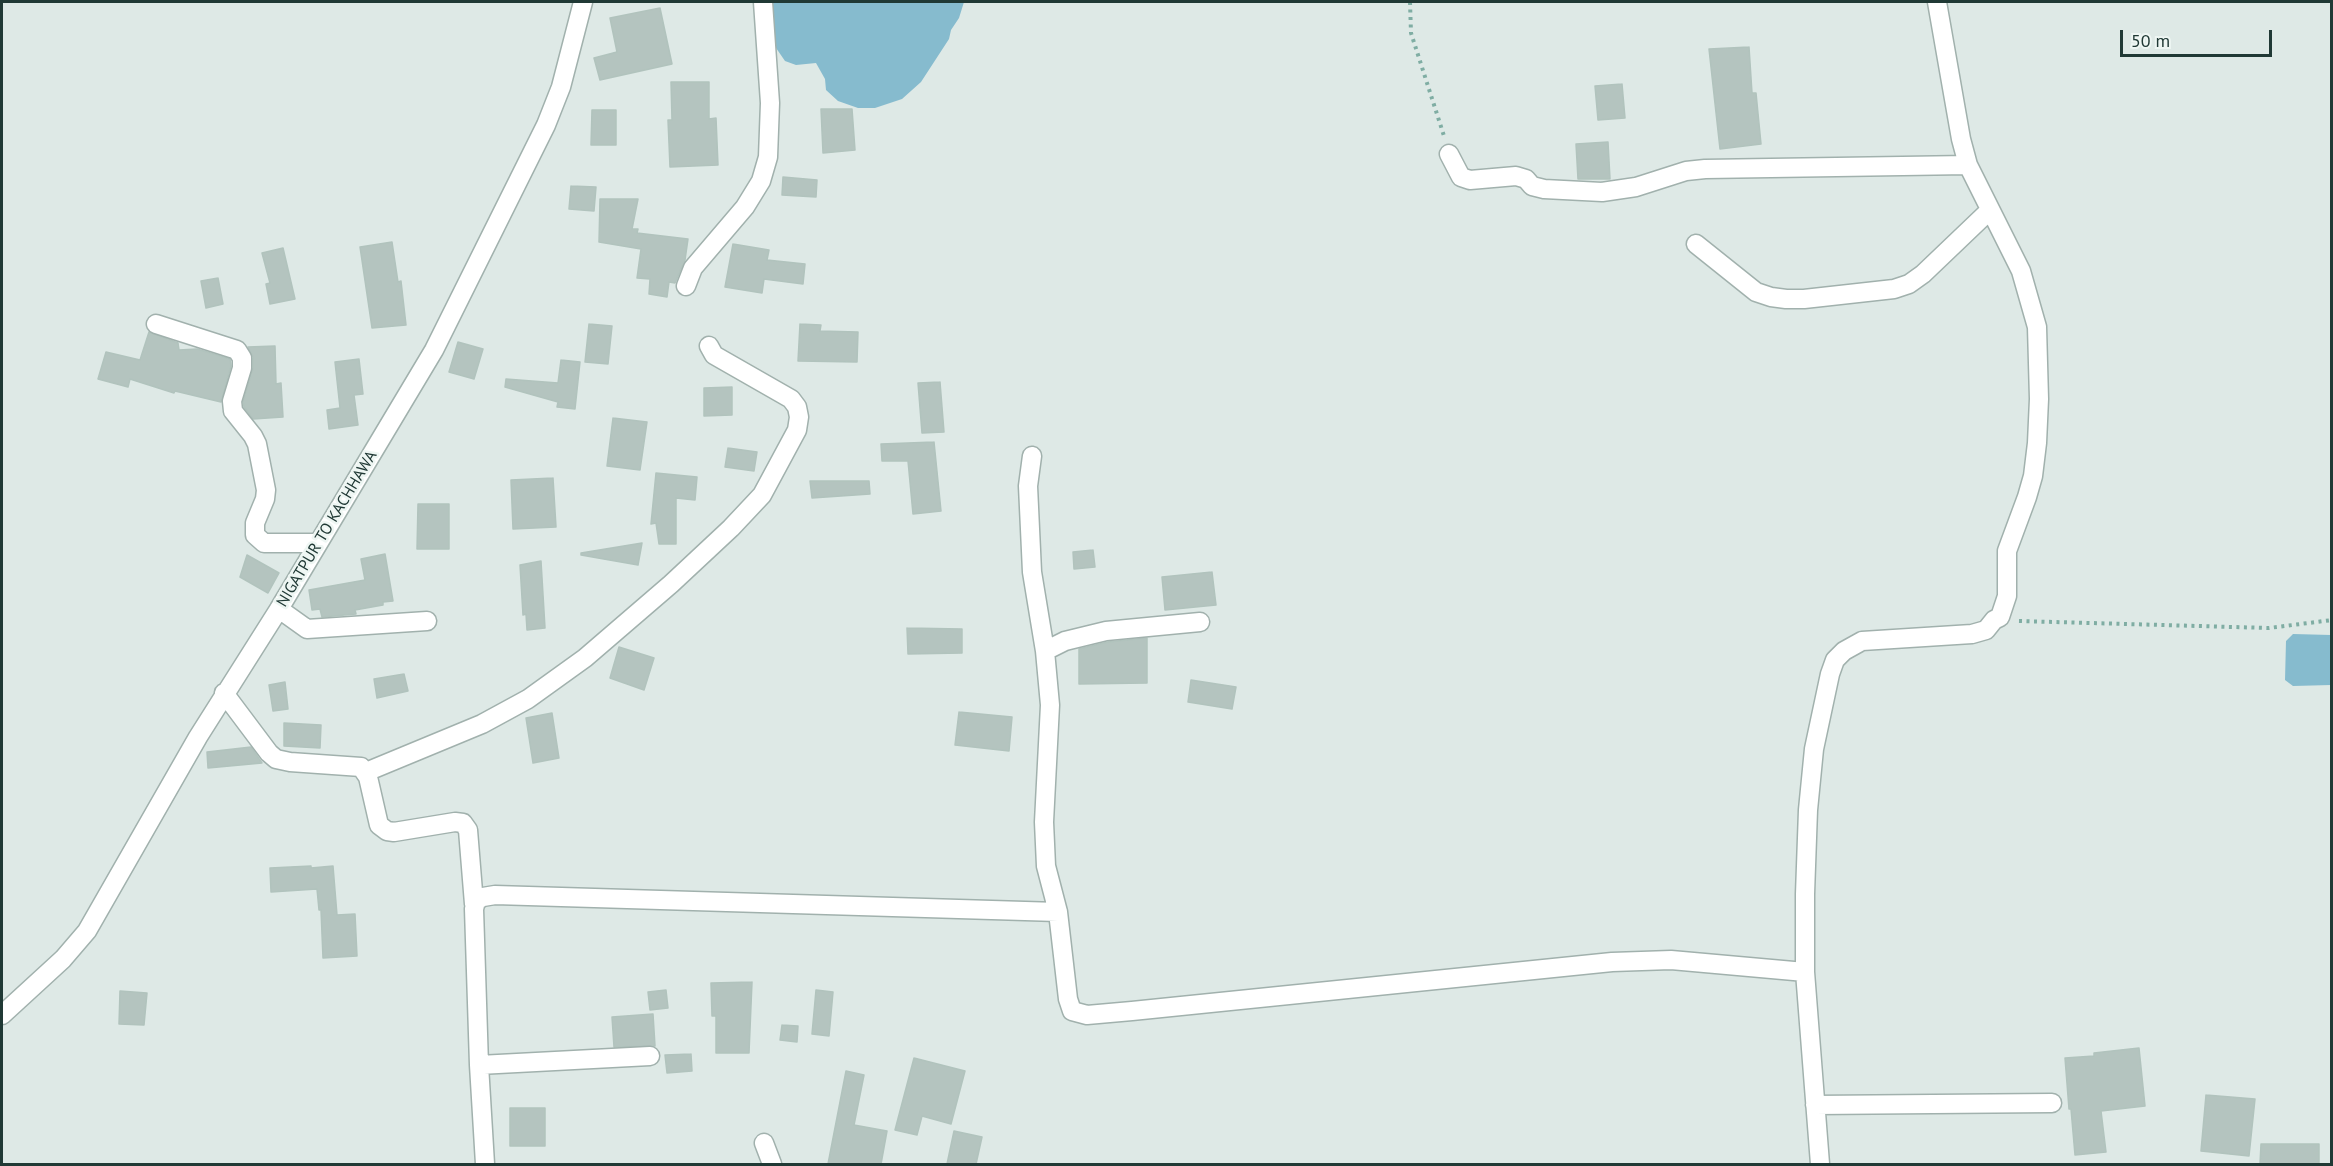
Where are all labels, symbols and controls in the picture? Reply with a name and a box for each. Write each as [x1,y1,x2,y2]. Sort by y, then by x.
scale bar [2123,18,2274,56]
text: 50 m [2131,29,2170,52]
street label: NIGATPUR TO KACHHAWA [273,447,381,611]

